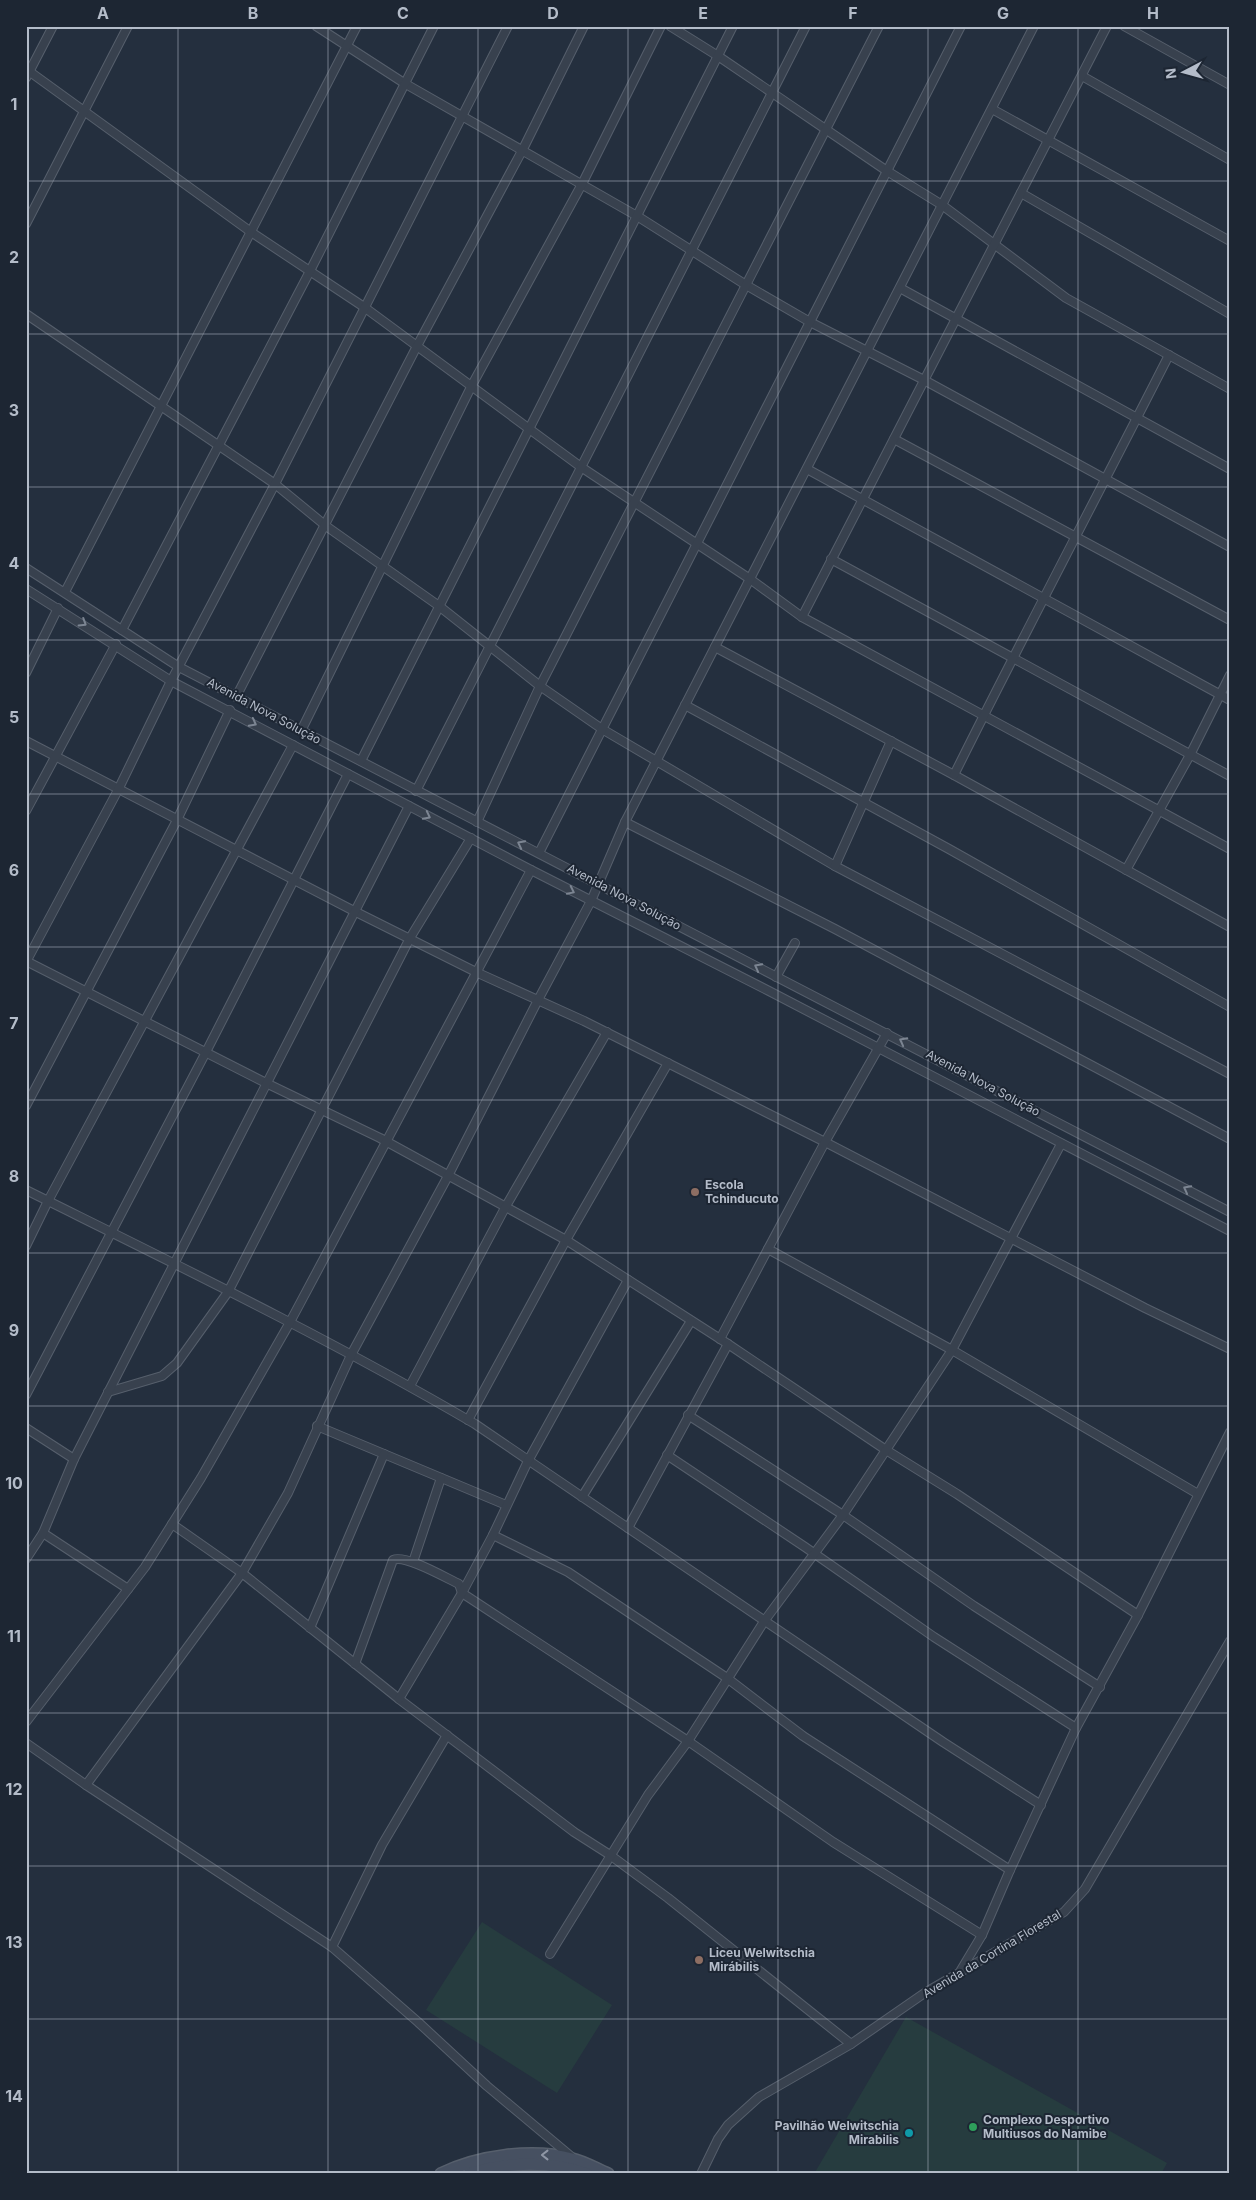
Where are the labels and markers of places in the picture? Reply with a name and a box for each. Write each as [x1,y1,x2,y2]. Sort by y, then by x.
place label: Escola Tchinducuto [705,1177,779,1206]
marker: Escola Tchinducuto [689,1186,701,1198]
place label: Liceu Welwitschia Mirábilis [709,1945,815,1974]
marker: Liceu Welwitschia Mirábilis [693,1954,705,1966]
place label: Complexo Desportivo Multiusos do Namibe [983,2112,1109,2141]
place label: Pavilhão Welwitschia Mirabilis [775,2118,899,2147]
marker: Complexo Desportivo Multiusos do Namibe [967,2121,979,2133]
marker: Pavilhão Welwitschia Mirabilis [903,2127,915,2139]

